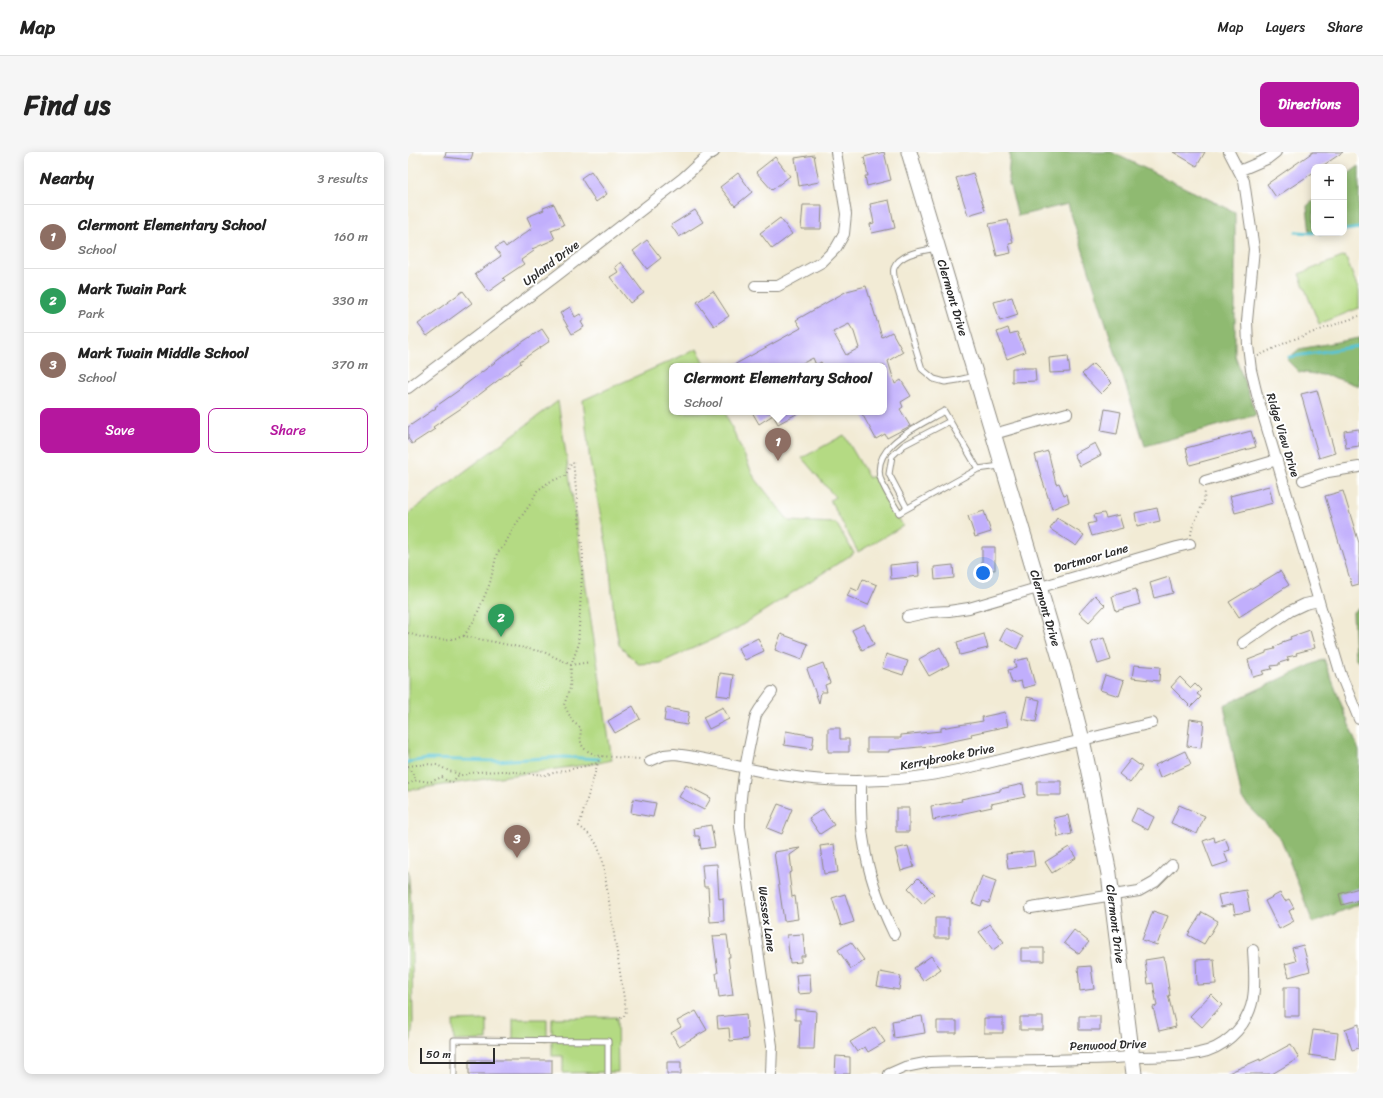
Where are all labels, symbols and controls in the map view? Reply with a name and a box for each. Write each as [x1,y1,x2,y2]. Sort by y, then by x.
text: Map [20,11,55,44]
text: Map [1218,15,1243,40]
text: Layers [1265,15,1305,40]
text: Share [1327,15,1363,40]
text: Find us [24,80,111,129]
button: Directions [1260,82,1359,127]
text: Nearby [40,163,94,193]
map controls [1311,164,1347,236]
button: + [1311,164,1347,200]
text: 3 results [317,167,368,190]
button: − [1311,200,1347,236]
text: Clermont Elementary School [78,212,266,238]
text: 1 [50,225,56,248]
text: 160 m [333,225,368,248]
street label: Upland Drive [518,234,584,292]
text: School [78,238,116,261]
street label: Clermont Drive [931,256,974,339]
text: Mark Twain Park [78,276,187,302]
text: 2 [49,289,57,312]
text: 330 m [332,289,368,312]
text: Park [78,302,105,325]
text: Mark Twain Middle School [78,340,248,366]
text: 3 [49,353,57,376]
text: 370 m [332,353,368,376]
popup [669,363,887,415]
text: Clermont Elementary School [684,365,872,391]
text: School [78,366,116,389]
street label: Ridge View Drive [1260,390,1306,480]
text: School [684,391,722,414]
button: Save [40,408,200,453]
button: Share [208,408,368,453]
pin: 1 [765,428,791,461]
street label: Dartmoor Lane [1051,537,1131,579]
your location [973,563,993,583]
street label: Clermont Drive [1023,567,1067,649]
pin: 2 [488,604,514,637]
street label: Kerrybrooke Drive [898,737,996,777]
pin: 3 [504,825,530,858]
street label: Clermont Drive [1099,883,1131,965]
street label: Wessex Lane [752,885,782,953]
street label: Penwood Drive [1069,1033,1147,1057]
text: 50 m [426,1045,451,1064]
scale bar [420,1046,495,1065]

